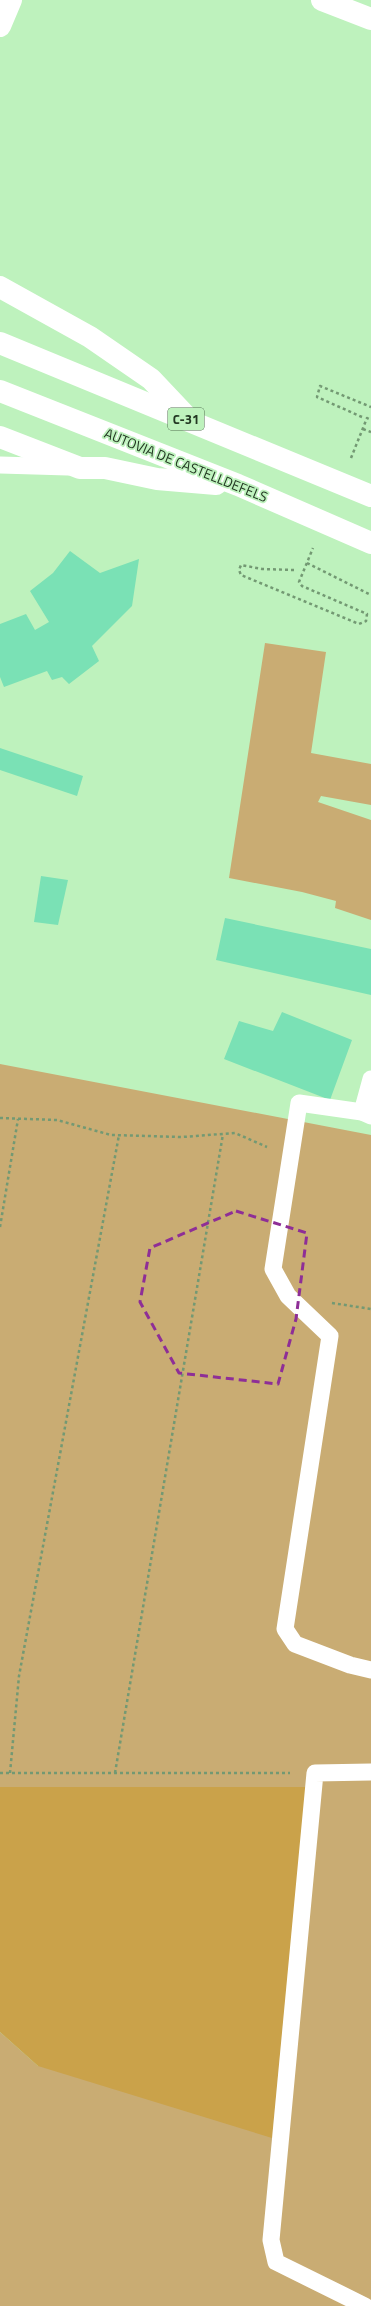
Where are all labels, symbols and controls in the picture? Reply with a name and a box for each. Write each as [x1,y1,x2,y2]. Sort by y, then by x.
road number: C-31 [168,408,204,430]
street label: AUTOVIA DE CASTELLDEFELS [101,422,271,507]

